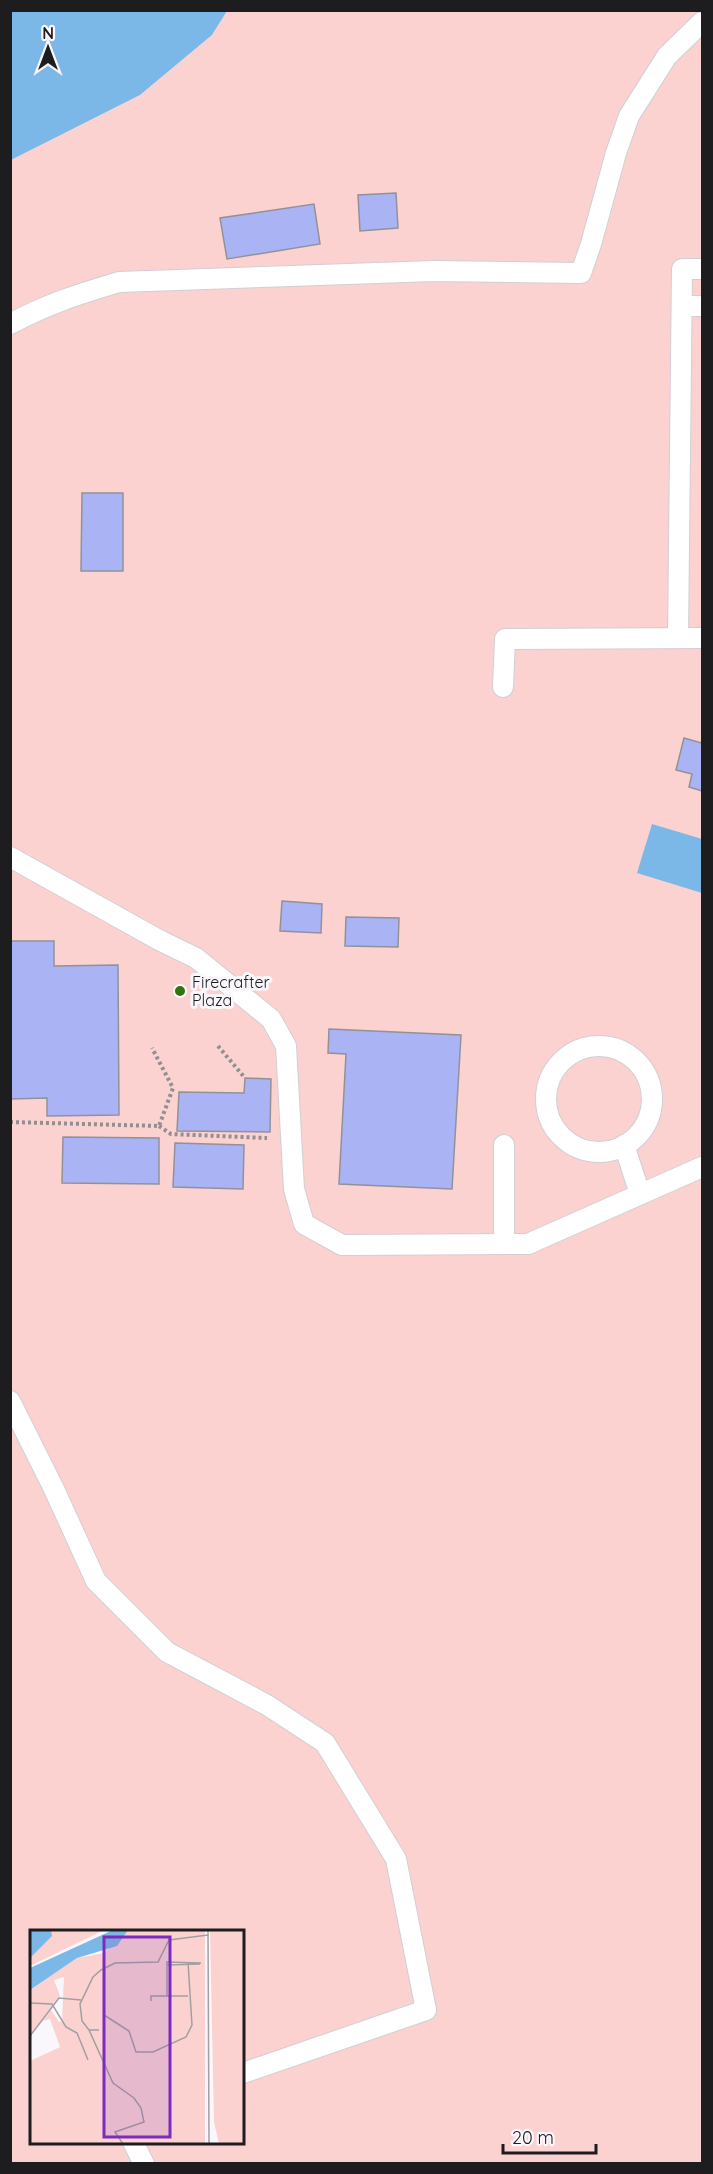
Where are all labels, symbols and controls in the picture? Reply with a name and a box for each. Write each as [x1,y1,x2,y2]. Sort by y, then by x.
north arrow [18,18,78,78]
text: N [42,23,54,43]
place label: Firecrafter Plaza [192,972,270,1010]
marker: Firecrafter Plaza [173,984,187,998]
inset map [30,1930,244,2144]
scale bar [503,2117,596,2155]
text: 20 m [512,2126,554,2149]

